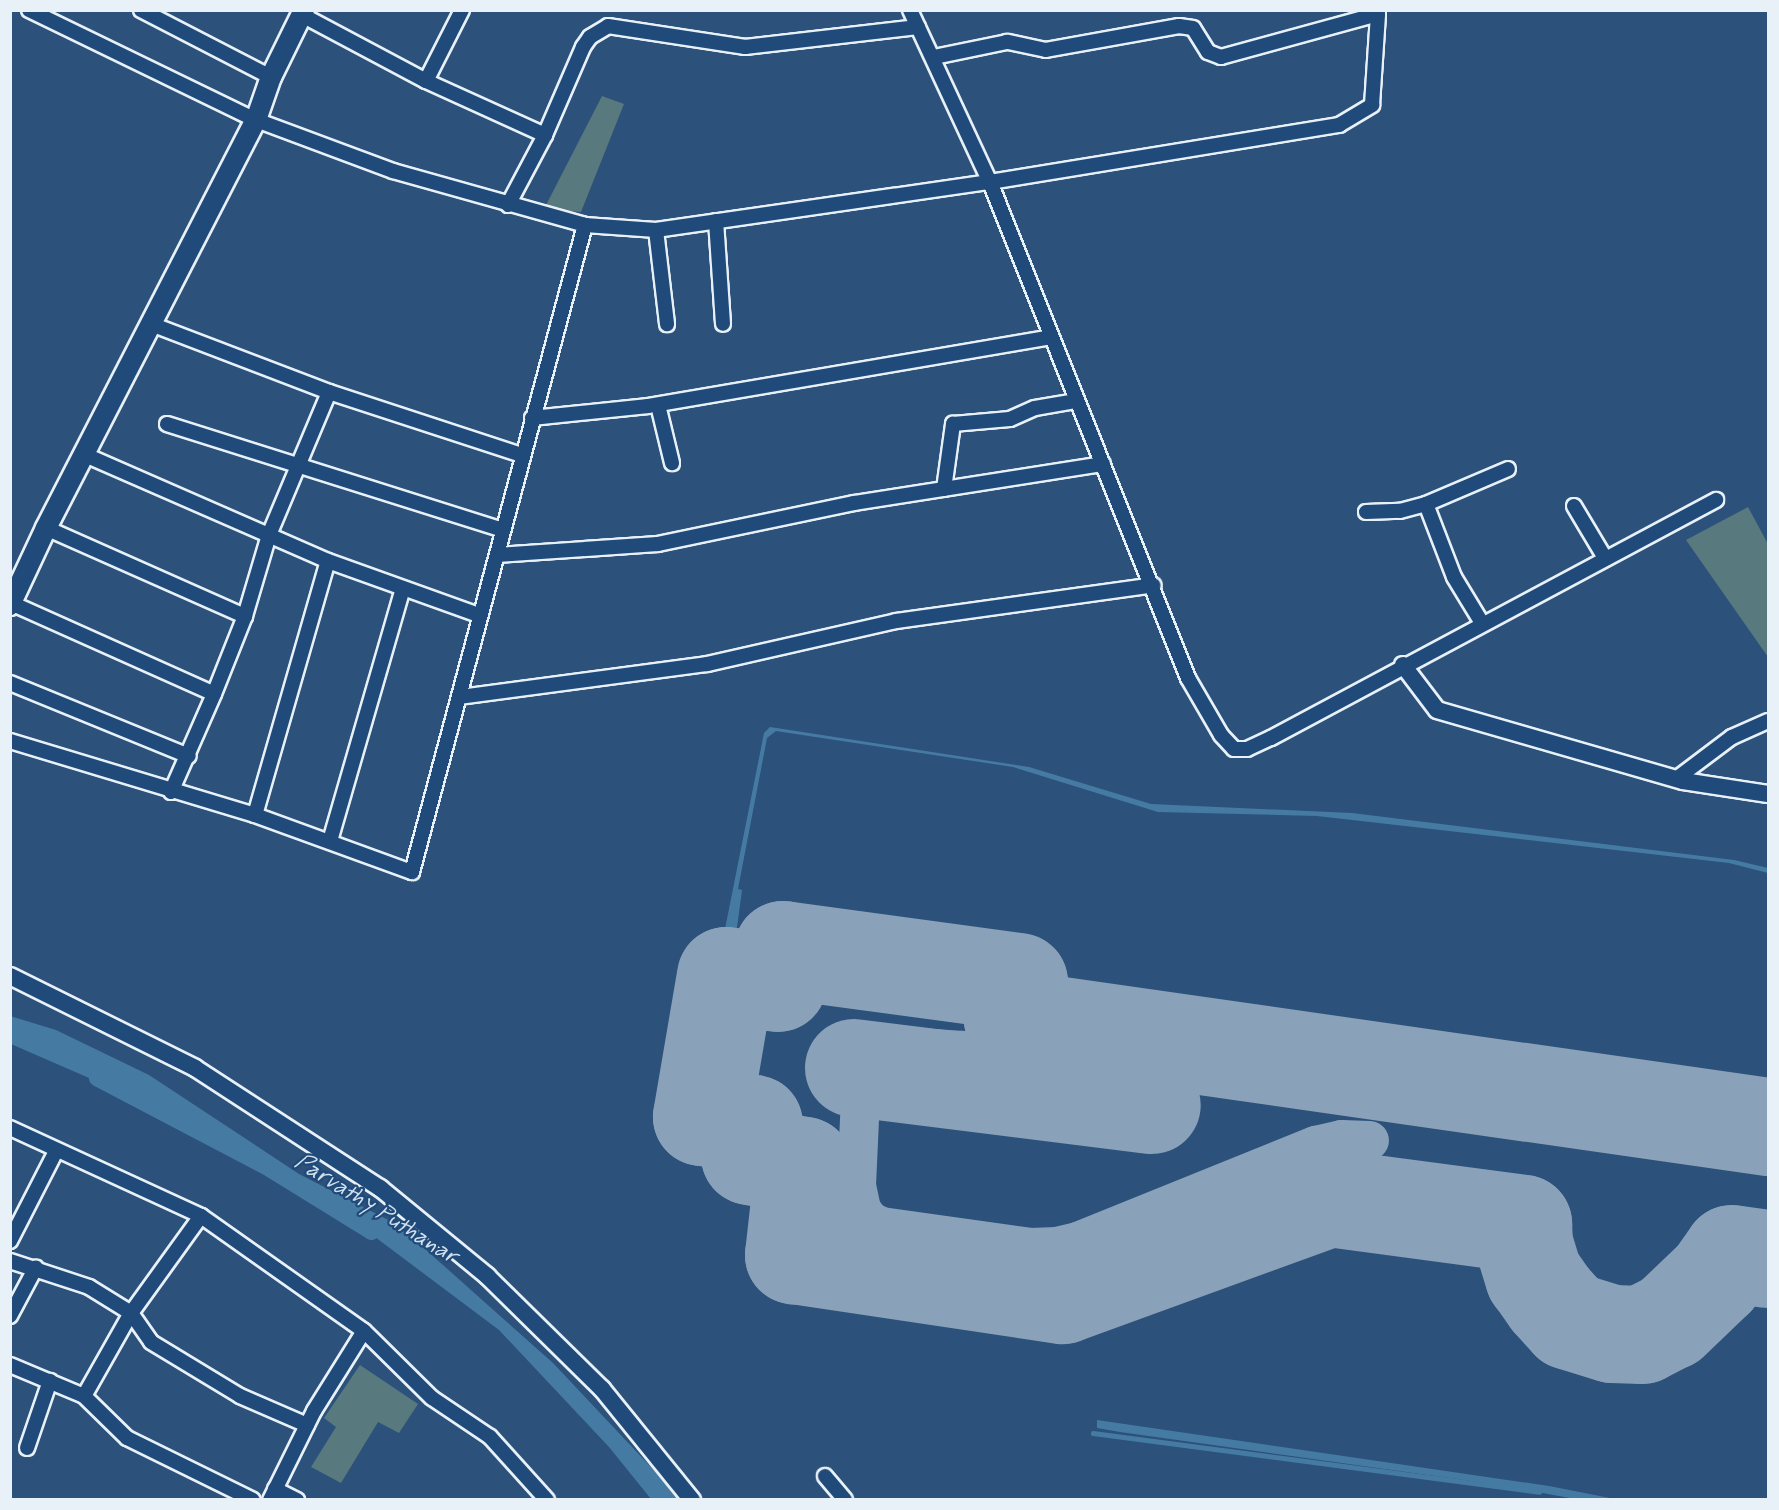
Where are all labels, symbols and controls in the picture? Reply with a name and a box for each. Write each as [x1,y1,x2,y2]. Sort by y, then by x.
water label: Parvathy Puthanar [289,1147,463,1271]

